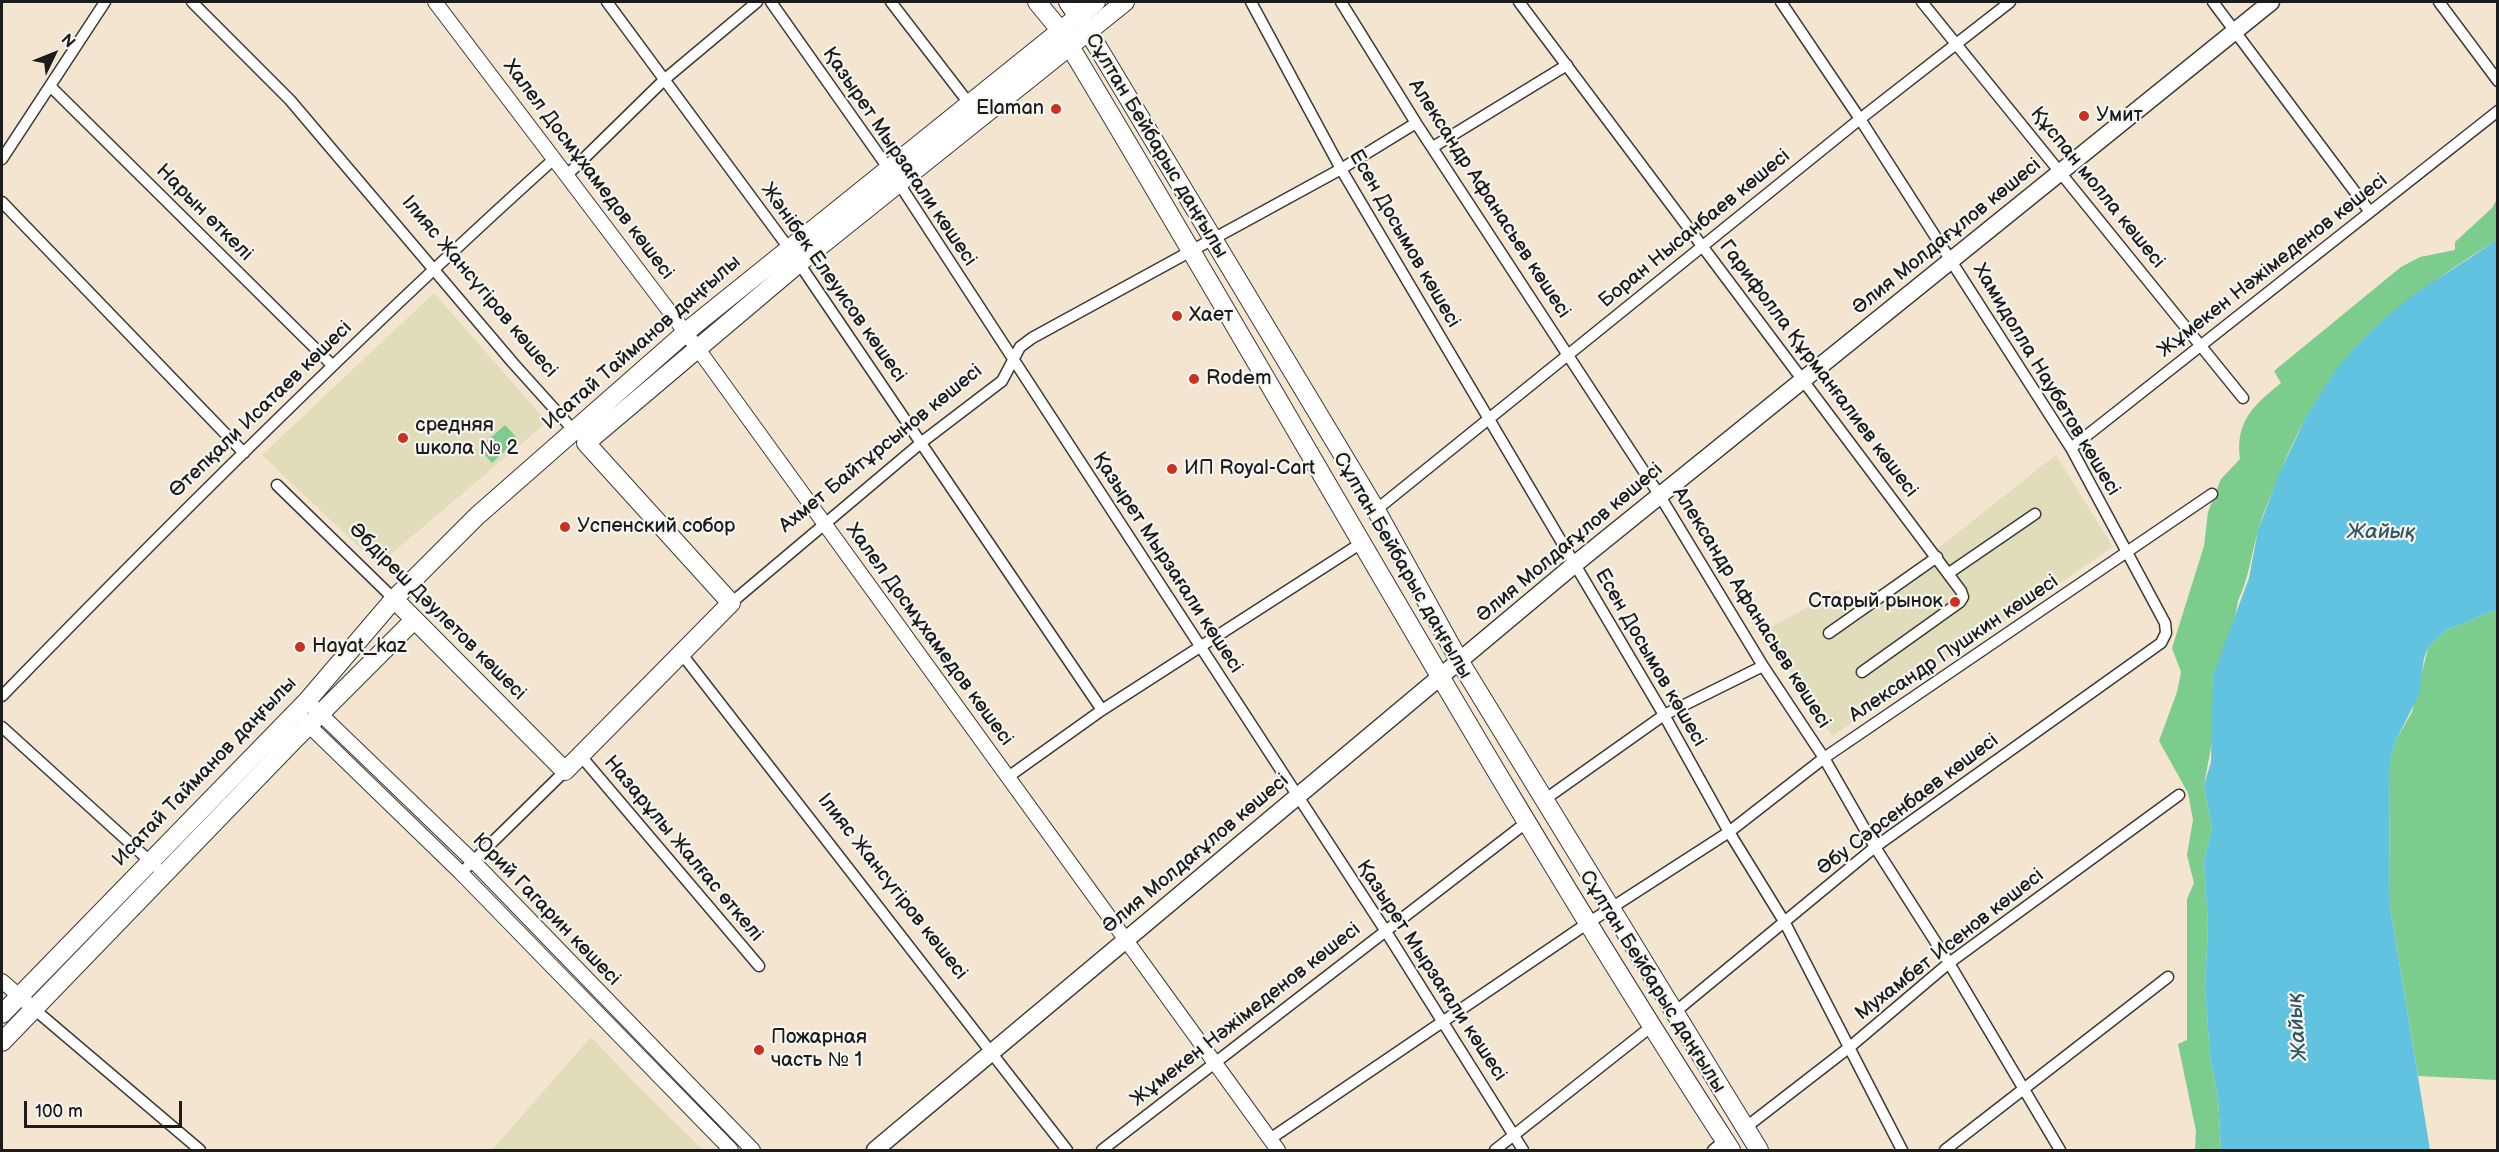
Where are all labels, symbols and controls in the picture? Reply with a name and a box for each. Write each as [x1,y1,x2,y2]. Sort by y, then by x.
north arrow [24,24,84,84]
street label: Сұлтан Бейбарыс даңғылы [1079,29,1233,263]
text: N [56,31,79,52]
street label: Қазырет Мырзағали көшесі [817,43,981,271]
street label: Халел Досмұхамедов көшесі [497,55,679,285]
street label: Александр Афанасьев көшесі [1403,75,1575,323]
place label: Elaman [976,97,1044,121]
marker: Elaman [1049,102,1063,116]
street label: Құспан молла көшесі [2025,102,2169,274]
place label: Умит [2096,104,2143,128]
marker: Умит [2077,109,2091,123]
street label: Боран Нысанбаев көшесі [1595,145,1795,313]
street label: Есен Досымов көшесі [1343,146,1465,332]
street label: Әлия Молдағұлов көшесі [1848,153,2046,321]
street label: Нарын өткелі [151,160,257,266]
street label: Жұмекен Нәжімеденов көшесі [2153,169,2393,363]
street label: Жәнібек Елеуисов көшесі [755,179,911,387]
street label: Ілияс Жансүгіров көшесі [396,191,562,383]
street label: Гарифолла Құрманғалиев көшесі [1713,236,1923,502]
street label: Исатай Тайманов даңғылы [538,251,746,435]
street label: Хамидолла Наубетов көшесі [1967,260,2125,500]
place label: Хает [1189,304,1233,328]
marker: Хает [1170,309,1184,323]
street label: Өтепқали Исатаев көшесі [165,316,357,504]
street label: Ахмет Байтұрсынов көшесі [775,360,987,538]
place label: Rodem [1206,367,1271,391]
marker: Rodem [1187,372,1201,386]
place label: cредняя школа № 2 [415,414,518,461]
marker: cредняя школа № 2 [396,431,410,445]
street label: Қазырет Мырзағали көшесі [1087,448,1247,678]
street label: Сұлтан Бейбарыс даңғылы [1327,448,1477,684]
place label: ИП Royal-Cart [1184,457,1315,481]
street label: Әлия Молдағұлов көшесі [1472,458,1668,628]
marker: ИП Royal-Cart [1165,462,1179,476]
street label: Александр Афанасьев көшесі [1667,483,1835,733]
place label: Успенский собор [577,515,735,539]
street label: Әбдіреш Дәулетов көшесі [343,518,531,706]
street label: Халел Досмұхамедов көшесі [840,519,1018,751]
marker: Успенский собор [558,520,572,534]
water label: Жайық [2347,520,2415,546]
street label: Есен Досымов көшесі [1589,565,1711,751]
street label: Александр Пушкин көшесі [1845,570,2063,728]
place label: Старый рынок [1808,590,1943,614]
marker: Старый рынок [1948,595,1962,609]
place label: Hayat_kaz [312,635,407,659]
marker: Hayat_kaz [293,640,307,654]
street label: Исатай Тайманов даңғылы [108,672,302,872]
street label: Әбу Сәрсенбаев көшесі [1812,729,2004,881]
street label: Назарұлы Жалғас өткелі [598,751,768,947]
street label: Әлия Молдағұлов көшесі [1098,769,1294,939]
street label: Ілияс Жансүгіров көшесі [812,789,972,985]
street label: Юрий Гагарин көшесі [467,829,625,991]
street label: Қазырет Мырзағали көшесі [1351,856,1511,1086]
street label: Мухамбет Исенов көшесі [1851,864,2049,1026]
street label: Сұлтан Бейбарыс даңғылы [1574,866,1730,1098]
street label: Жұмекен Нәжімеденов көшесі [1126,918,1366,1112]
water label: Жайық [2282,992,2314,1062]
place label: Пожарная часть № 1 [771,1026,867,1073]
marker: Пожарная часть № 1 [752,1043,766,1057]
scale bar [27,1089,184,1127]
text: 100 m [35,1101,83,1122]

